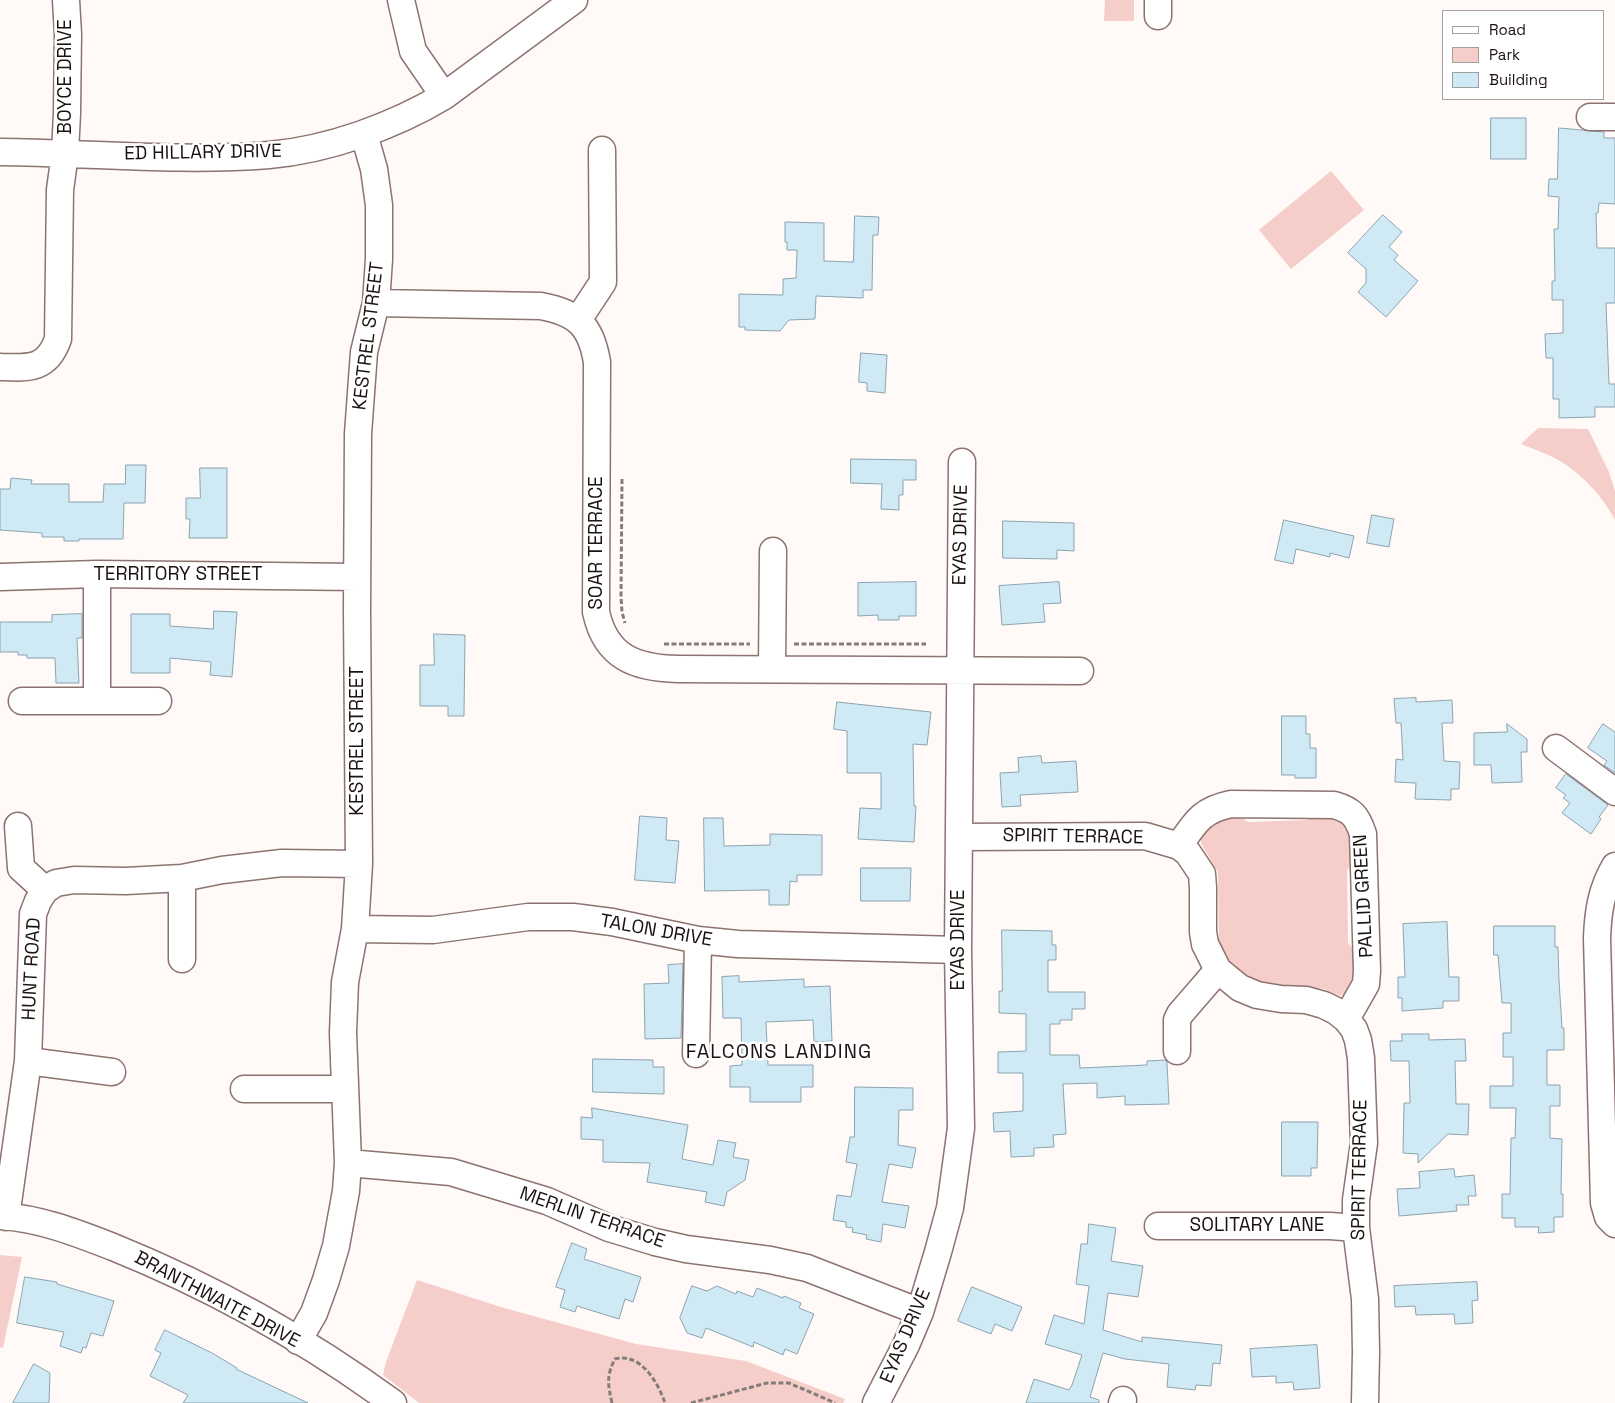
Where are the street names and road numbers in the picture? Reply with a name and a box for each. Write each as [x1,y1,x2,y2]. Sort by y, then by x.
street label: BOYCE DRIVE [55,19,77,135]
street label: ED HILLARY DRIVE [124,140,282,166]
street label: KESTREL STREET [349,261,389,411]
street label: SOAR TERRACE [586,476,608,610]
street label: EYAS DRIVE [949,484,973,586]
street label: TERRITORY STREET [94,564,262,586]
street label: KESTREL STREET [347,666,369,816]
street label: SPIRIT TERRACE [1002,824,1144,850]
street label: PALLID GREEN [1349,834,1379,958]
street label: EYAS DRIVE [948,890,970,990]
street label: TALON DRIVE [598,910,714,952]
street label: HUNT ROAD [18,917,46,1021]
street label: SPIRIT TERRACE [1347,1099,1373,1241]
street label: MERLIN TERRACE [516,1182,668,1254]
street label: SOLITARY LANE [1190,1215,1324,1237]
street label: BRANTHWAITE DRIVE [130,1247,304,1353]
street label: EYAS DRIVE [876,1285,936,1387]

